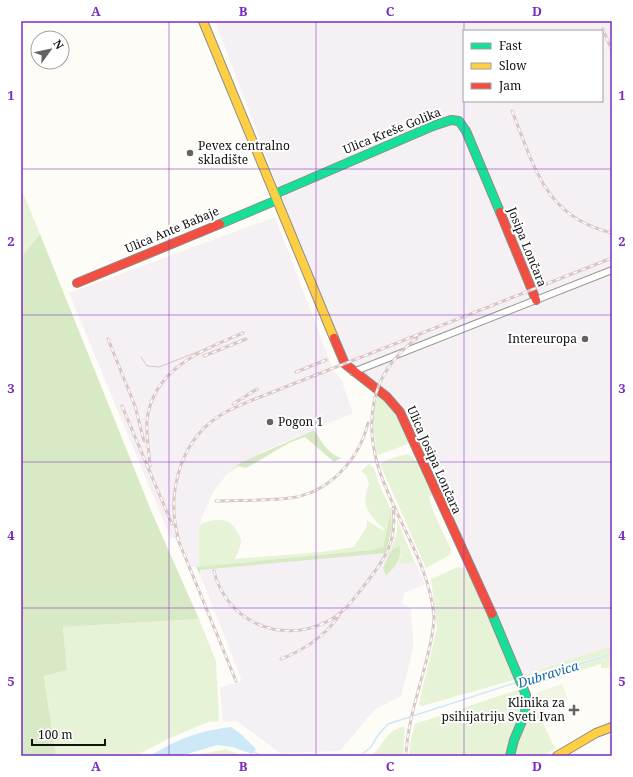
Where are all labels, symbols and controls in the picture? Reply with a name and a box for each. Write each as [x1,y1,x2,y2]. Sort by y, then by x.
text: A [91,2,101,20]
text: B [239,2,248,20]
text: C [386,2,395,20]
text: D [532,2,542,20]
north arrow [30,30,70,70]
legend [463,30,603,102]
text: N [50,37,68,52]
text: Fast [499,37,522,54]
text: Slow [499,57,527,74]
text: Jam [498,77,521,94]
text: 1 [7,86,15,104]
text: 1 [618,86,626,104]
street label: Ulica Kreše Golika [340,103,444,158]
place label: Pevex centralno skladište [198,137,290,168]
marker: Pevex centralno skladište [185,148,195,158]
street label: Ulica Ante Babaje [122,202,221,257]
street label: Josipa Lončara [503,203,551,289]
text: 2 [7,232,15,250]
text: 2 [618,232,626,250]
place label: Intereuropa [508,330,577,347]
marker: Intereuropa [580,334,590,344]
text: 3 [7,379,15,397]
text: 3 [618,379,626,397]
street label: Ulica Josipa Lončara [403,403,466,517]
place label: Pogon 1 [278,413,323,430]
marker: Pogon 1 [265,417,275,427]
text: 4 [7,526,15,544]
text: 4 [618,526,626,544]
water label: Dubravica [514,656,581,692]
text: 5 [7,672,15,690]
text: 5 [618,672,626,690]
place label: Klinika za psihijatriju Sveti Ivan [442,694,565,725]
marker: Klinika za psihijatriju Sveti Ivan [568,704,580,716]
scale bar [32,721,105,747]
text: 100 m [38,726,73,743]
text: A [91,757,101,775]
text: B [239,757,248,775]
text: C [386,757,395,775]
text: D [532,757,542,775]

